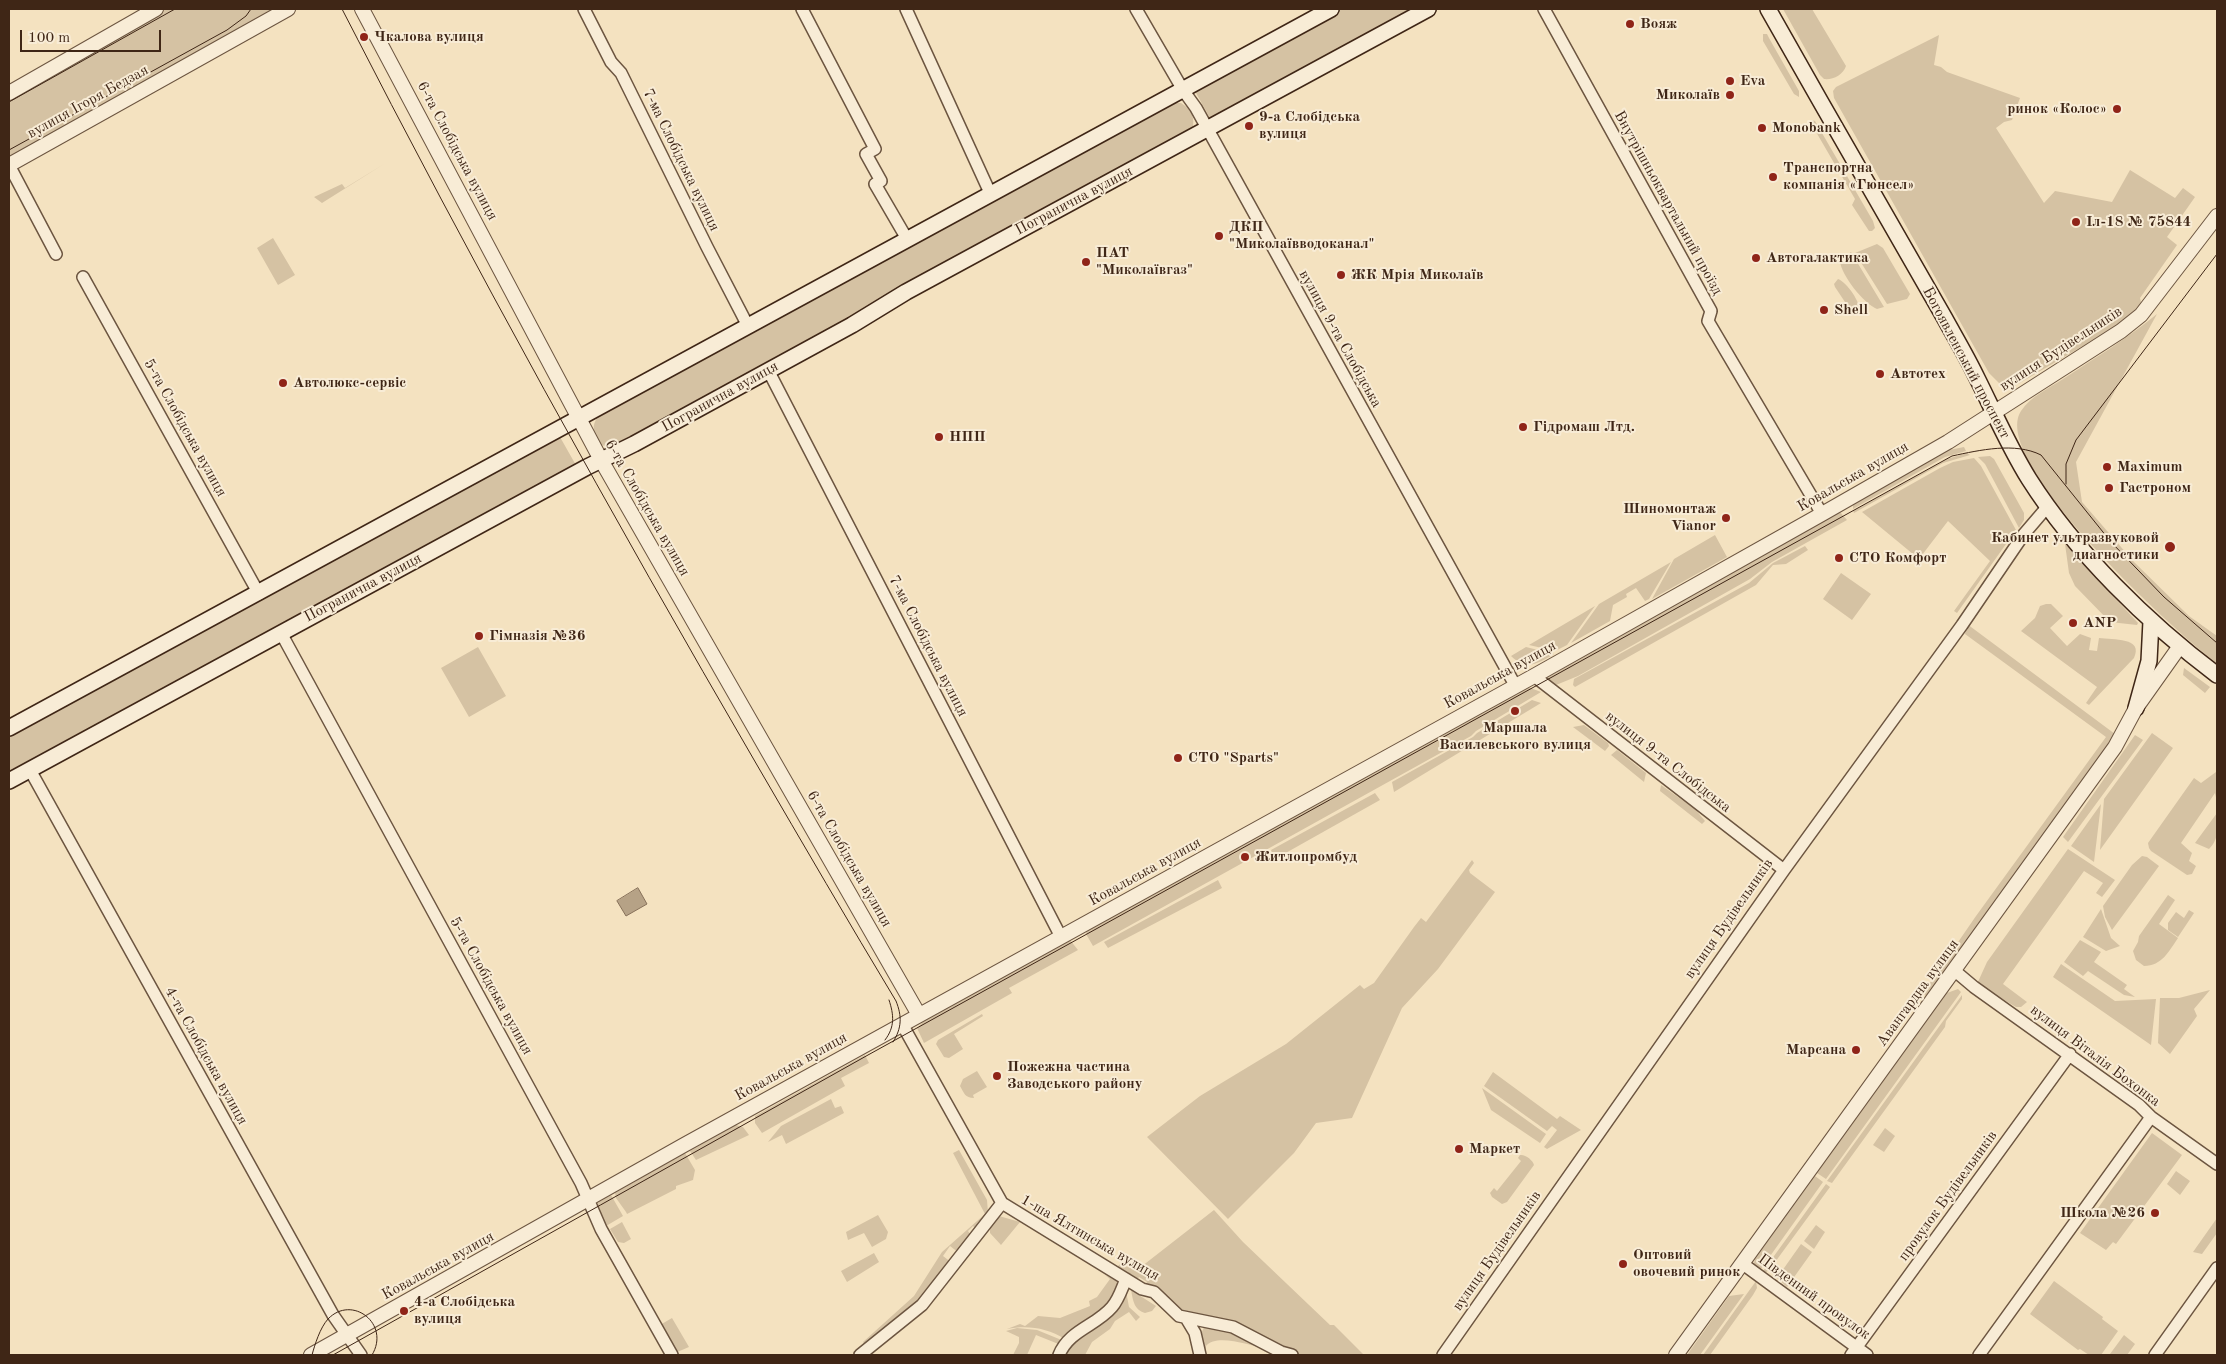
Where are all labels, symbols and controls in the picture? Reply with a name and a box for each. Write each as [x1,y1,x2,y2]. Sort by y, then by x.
place label: Вояж [1640,15,1677,33]
marker: Вояж [1624,18,1636,30]
scale bar [22,20,164,52]
place label: Чкалова вулиця [374,28,484,46]
text: 100 m [28,31,70,46]
marker: Чкалова вулиця [358,31,370,43]
street label: вулиця Ігоря Бедзая [24,61,152,143]
place label: Eva [1740,72,1765,90]
marker: Eva [1724,75,1736,87]
street label: 6-та Слобідська вулиця [413,78,501,224]
street label: 7-ма Слобідська вулиця [639,86,723,234]
place label: Миколаїв [1656,86,1720,104]
marker: Миколаїв [1724,89,1736,101]
place label: ринок «Колос» [2007,100,2107,118]
marker: ринок «Колос» [2111,103,2123,115]
place label: 9-а Слобідська вулиця [1259,108,1360,143]
street label: Внутрішньоквартальний проїзд [1610,108,1726,298]
place label: Monobank [1772,119,1841,137]
marker: 9-а Слобідська вулиця [1243,120,1255,132]
marker: Monobank [1756,122,1768,134]
place label: Транспортна компанія «Гюнсел» [1783,159,1915,194]
street label: Погранична вулиця [1012,162,1136,240]
marker: Транспортна компанія «Гюнсел» [1767,171,1779,183]
place label: Іл-18 № 75844 [2086,213,2191,231]
marker: Іл-18 № 75844 [2070,216,2082,228]
place label: ДКП "Миколаївводоканал" [1229,218,1374,253]
marker: ДКП "Миколаївводоканал" [1213,230,1225,242]
place label: ПАТ "Миколаївгаз" [1096,244,1193,279]
place label: Автогалактика [1766,249,1869,267]
marker: Автогалактика [1750,252,1762,264]
marker: ПАТ "Миколаївгаз" [1080,256,1092,268]
place label: ЖК Мрія Миколаїв [1351,266,1484,284]
street label: вулиця 9-та Слобідська [1295,267,1385,411]
marker: ЖК Мрія Миколаїв [1335,269,1347,281]
street label: Богоявленський проспект [1918,284,2014,442]
place label: Shell [1834,301,1868,319]
street label: вулиця Будівельників [1996,303,2126,395]
marker: Shell [1818,304,1830,316]
street label: 5-та Слобідська вулиця [140,356,230,500]
street label: Погранична вулиця [659,357,781,437]
place label: Автотех [1890,365,1946,383]
marker: Автотех [1874,368,1886,380]
place label: Автолюкс-сервіс [293,374,406,392]
marker: Автолюкс-сервіс [277,377,289,389]
place label: Гідромаш Лтд. [1533,418,1635,436]
marker: Гідромаш Лтд. [1517,421,1529,433]
place label: НПП [949,428,986,446]
marker: НПП [933,431,945,443]
street label: 6-та Слобідська вулиця [601,437,693,579]
street label: Ковальська вулиця [1794,438,1912,516]
place label: Maximum [2117,458,2182,476]
marker: Maximum [2101,461,2113,473]
place label: Гастроном [2119,479,2191,497]
marker: Гастроном [2103,482,2115,494]
place label: Шиномонтаж Vianor [1623,500,1716,535]
marker: Шиномонтаж Vianor [1720,512,1732,524]
place label: Кабинет ультразвуковой диагностики [1991,529,2159,564]
marker: Кабинет ультразвуковой диагностики [2163,540,2177,554]
street label: Погранична вулиця [301,549,425,627]
place label: СТО Комфорт [1849,549,1946,567]
marker: СТО Комфорт [1833,552,1845,564]
street label: 7-ма Слобідська вулиця [885,572,971,720]
place label: ANP [2083,614,2116,632]
marker: ANP [2067,617,2079,629]
place label: Гімназія №36 [489,627,585,645]
marker: Гімназія №36 [473,630,485,642]
street label: Ковальська вулиця [1441,637,1559,713]
marker: Маршала Василевського вулиця [1509,705,1521,717]
street label: вулиця 9-та Слобідська [1602,707,1734,817]
place label: Маршала Василевського вулиця [1439,719,1591,754]
place label: СТО "Sparts" [1188,749,1279,767]
marker: СТО "Sparts" [1172,752,1184,764]
street label: 6-та Слобідська вулиця [803,788,895,930]
street label: Ковальська вулиця [1086,834,1204,910]
place label: Житлопромбуд [1255,848,1357,866]
marker: Житлопромбуд [1239,851,1251,863]
street label: вулиця Будівельників [1681,856,1777,982]
street label: 5-та Слобідська вулиця [446,914,536,1058]
street label: Авангардна вулиця [1873,936,1963,1050]
street label: 4-та Слобідська вулиця [161,984,251,1128]
street label: вулиця Віталія Бохонка [2026,1001,2164,1111]
street label: Ковальська вулиця [732,1029,850,1105]
place label: Марсана [1786,1041,1846,1059]
marker: Марсана [1850,1044,1862,1056]
place label: Пожежна частина Заводського району [1007,1058,1143,1093]
marker: Пожежна частина Заводського району [991,1070,1003,1082]
street label: провулок Будівельників [1895,1127,2001,1265]
place label: Маркет [1469,1140,1520,1158]
marker: Маркет [1453,1143,1465,1155]
street label: вулиця Будівельників [1449,1188,1545,1314]
street label: 1-ша Ялтинська вулиця [1017,1191,1163,1285]
place label: Школа №26 [2060,1204,2145,1222]
marker: Школа №26 [2149,1207,2161,1219]
street label: Ковальська вулиця [379,1228,497,1304]
place label: Оптовий овочевий ринок [1633,1246,1740,1281]
street label: Південний провулок [1754,1250,1874,1344]
marker: Оптовий овочевий ринок [1617,1258,1629,1270]
place label: 4-а Слобідська вулиця [414,1293,515,1328]
marker: 4-а Слобідська вулиця [398,1305,410,1317]

